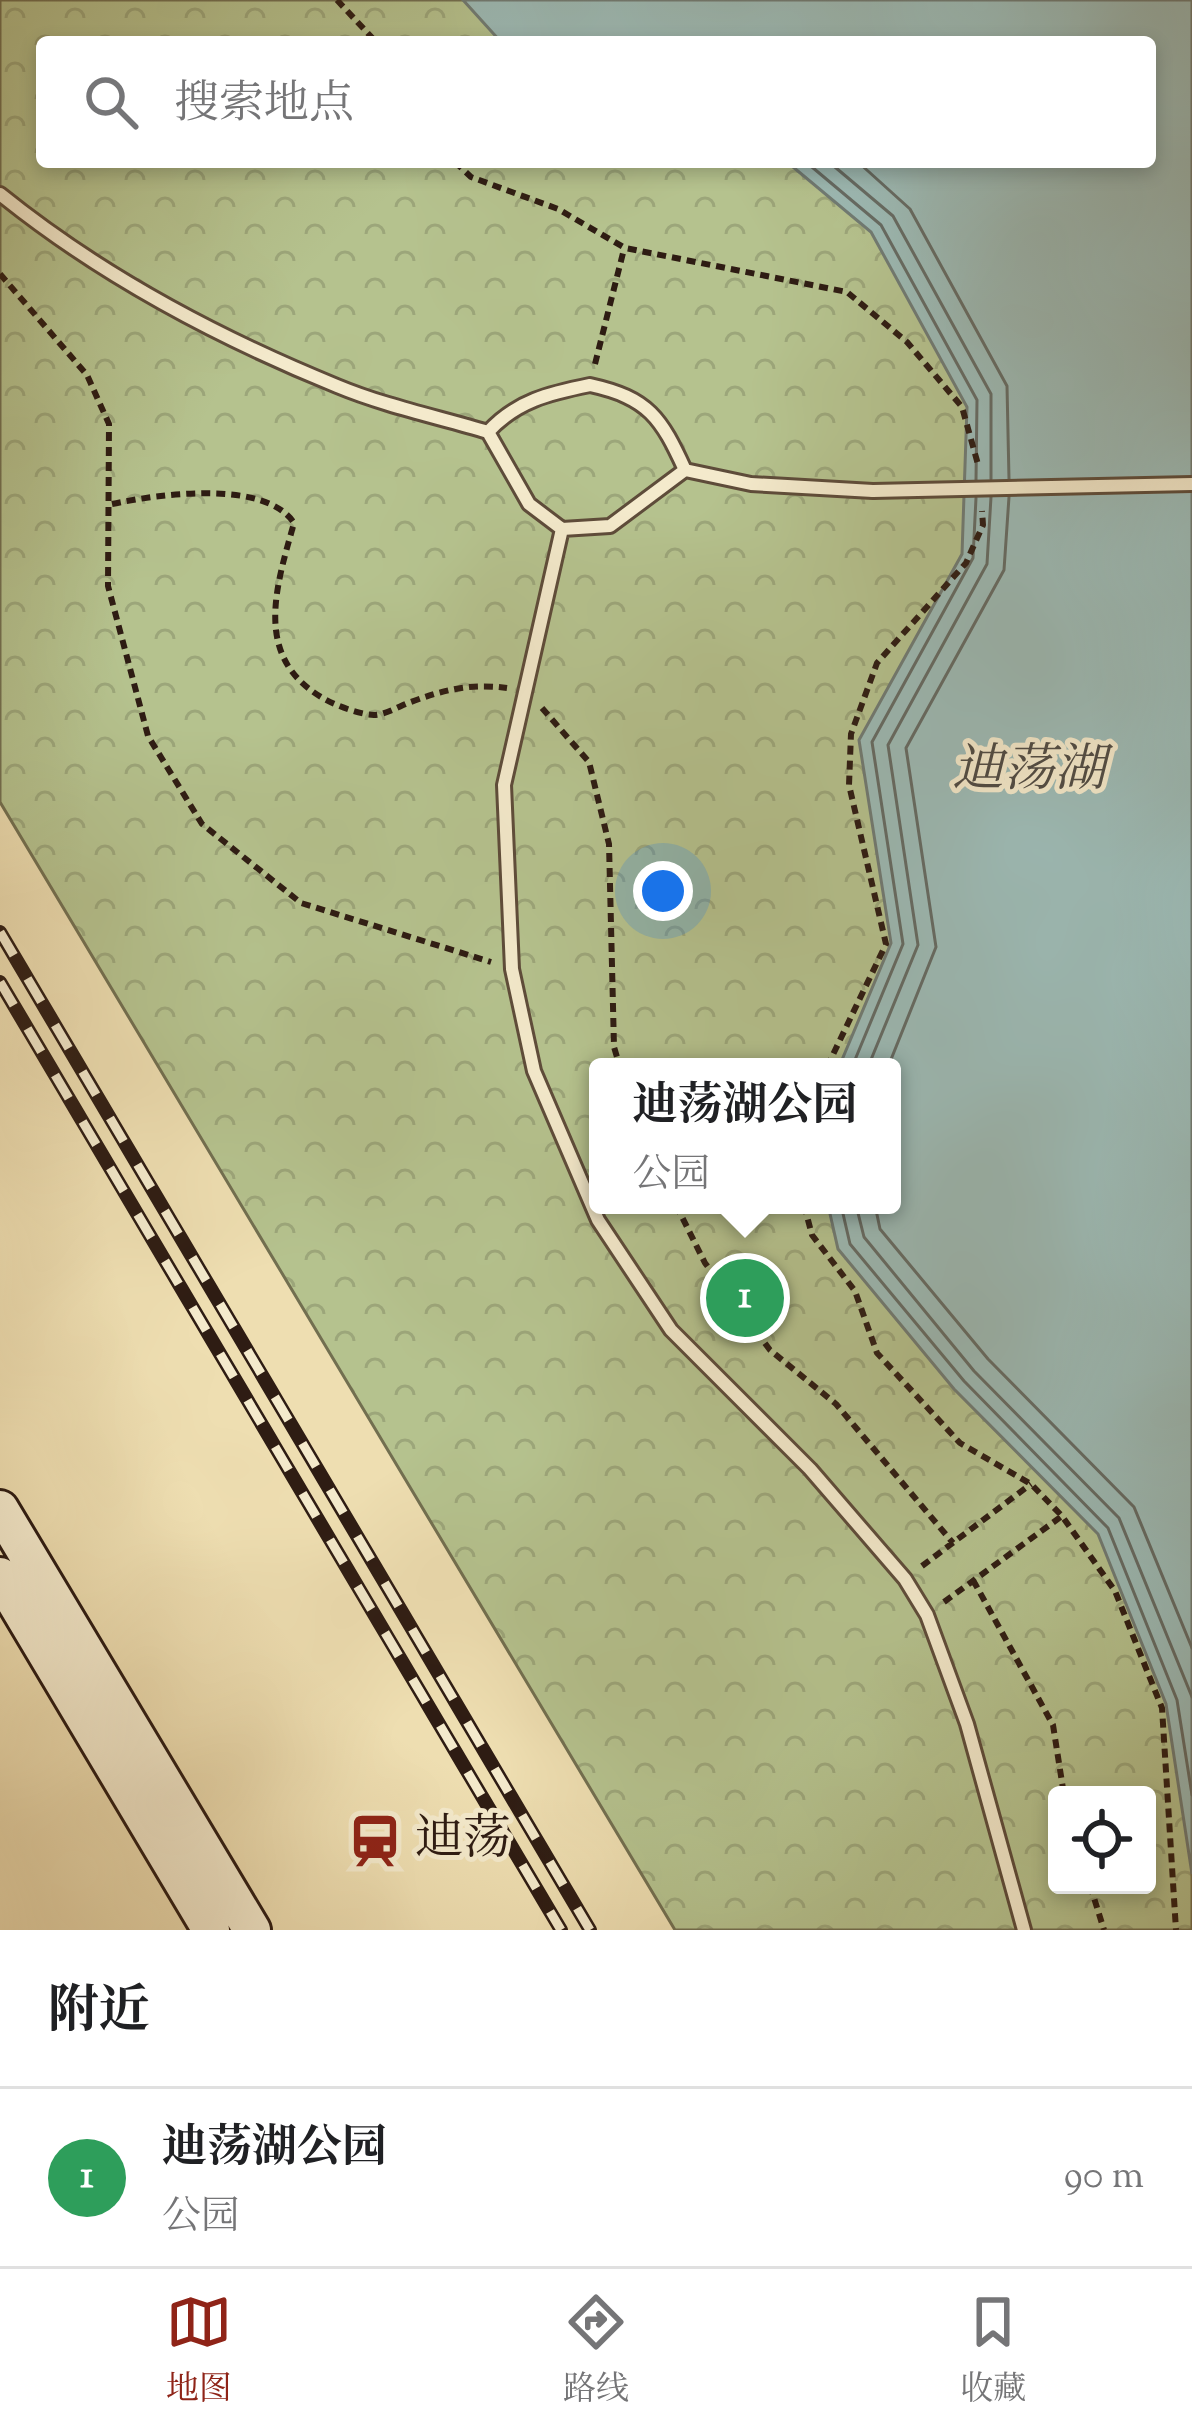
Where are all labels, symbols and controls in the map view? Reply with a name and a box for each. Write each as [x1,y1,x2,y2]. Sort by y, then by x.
search box [36,36,1156,168]
icon: search [78,69,144,135]
text: 搜索地点 [174,74,354,139]
water label: 迪荡湖 [952,736,1113,809]
your location [633,861,693,921]
popup [589,1058,901,1214]
text: 迪荡湖公园 [632,1076,858,1141]
text: 公园 [632,1149,711,1205]
pin: 1 [706,1253,784,1343]
map controls [1048,1786,1156,1894]
button: locate [1048,1786,1156,1894]
place label: 迪荡 [415,1807,511,1876]
station icon: 迪荡 [346,1812,404,1870]
text: 附近 [48,1977,150,2050]
text: 迪荡湖公园 [162,2118,387,2183]
text: 1 [80,2150,94,2206]
text: 90 m [1064,2150,1144,2206]
text: 公园 [162,2191,240,2247]
tab: 地图 [166,2289,232,2415]
tab: 路线 [563,2289,629,2415]
tab: 收藏 [960,2289,1026,2415]

